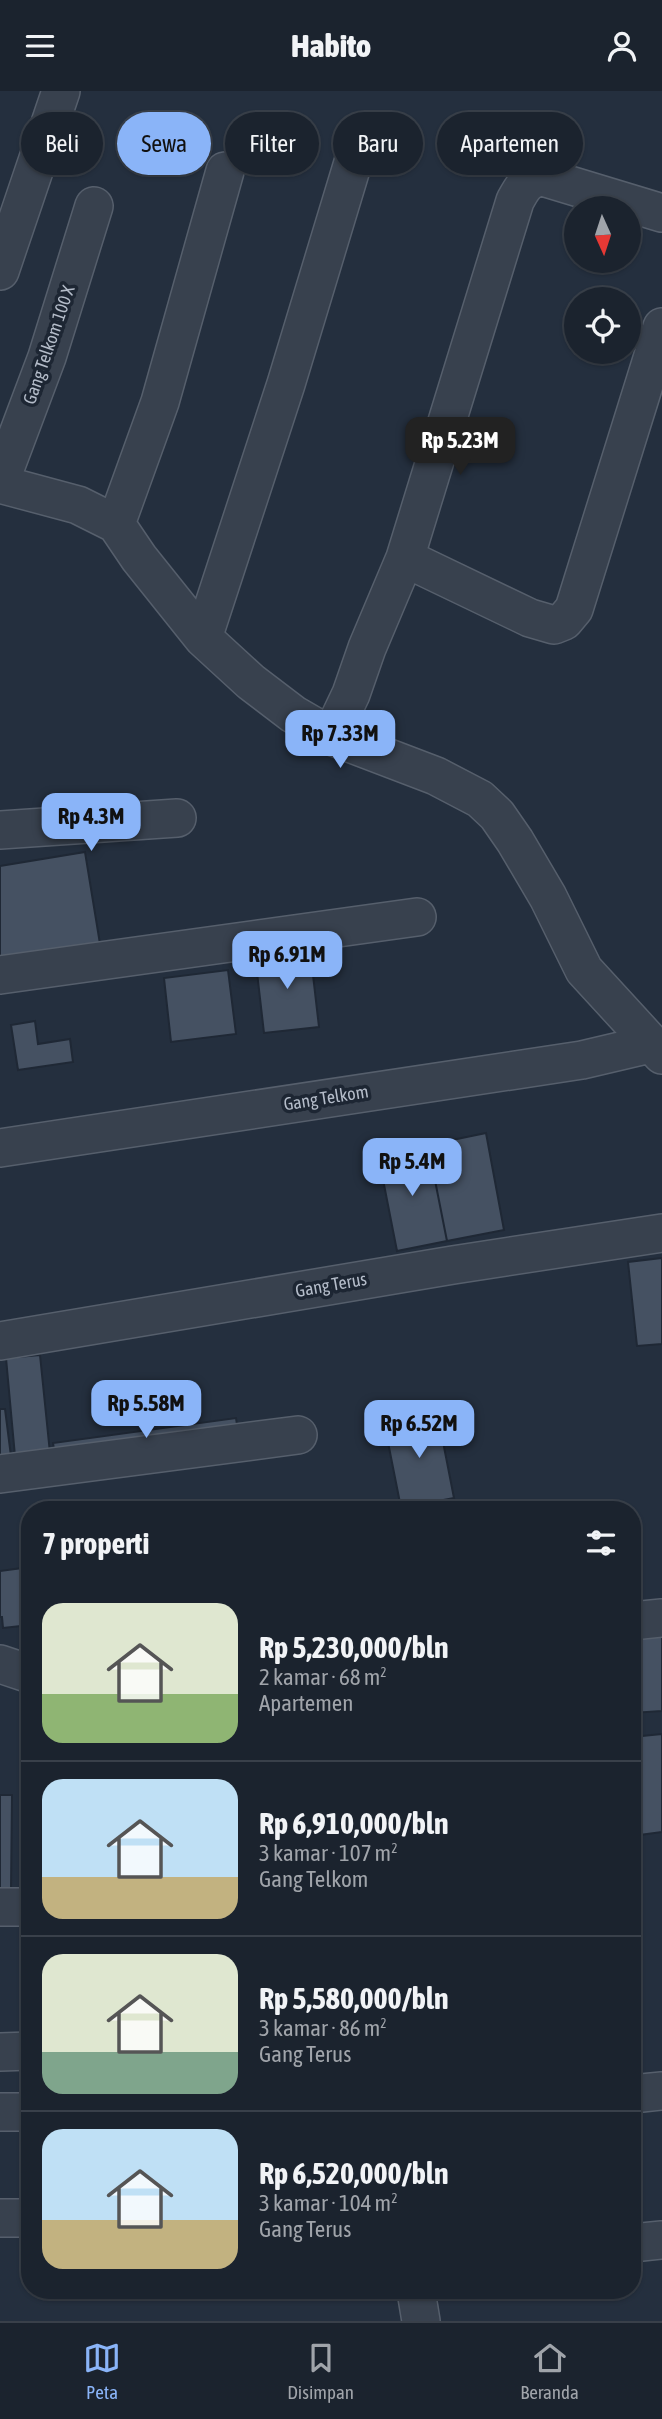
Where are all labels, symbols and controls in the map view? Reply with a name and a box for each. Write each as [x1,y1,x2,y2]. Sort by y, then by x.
icon: menu [21,27,59,65]
text: Habito [291,27,371,64]
icon: person [603,27,641,65]
chip: Beli [21,112,103,175]
chip: Sewa [117,112,211,175]
chip: Filter [225,112,319,175]
chip: Baru [333,112,423,175]
chip: Apartemen [437,112,583,175]
north arrow [564,196,640,273]
map controls [564,196,641,364]
street label: Gang Telkom 100 X [18,282,79,407]
button: locate [564,287,641,364]
pin: Rp 5.23M [388,417,532,477]
text: Rp 5.23M [421,427,499,453]
pin: Rp 7.33M [268,711,412,770]
text: Rp 7.33M [301,720,379,746]
pin: Rp 4.3M [26,793,156,853]
text: Rp 4.3M [58,803,124,829]
pin: Rp 6.91M [215,932,359,991]
text: Rp 6.91M [248,941,326,967]
street label: Gang Telkom [282,1080,370,1115]
pin: Rp 5.4M [347,1139,477,1198]
text: Rp 5.4M [379,1148,445,1174]
street label: Gang Terus [294,1268,368,1301]
pin: Rp 5.58M [74,1381,218,1440]
text: Rp 5.58M [107,1390,185,1416]
pin: Rp 6.52M [347,1401,491,1460]
text: Rp 6.52M [380,1410,458,1436]
icon: filters [582,1524,620,1562]
text: 7 properti [42,1526,149,1560]
text: Rp 5,230,000/bln [259,1630,449,1664]
icon: home [98,1631,182,1715]
text: 2 kamar · 68 m² [259,1664,387,1690]
text: Apartemen [259,1690,353,1716]
text: Rp 6,910,000/bln [259,1806,449,1840]
icon: home [98,1807,182,1891]
text: 3 kamar · 107 m² [259,1840,398,1866]
text: Gang Telkom [259,1866,368,1892]
text: Rp 5,580,000/bln [259,1981,449,2015]
icon: home [98,1982,182,2066]
text: 3 kamar · 86 m² [259,2015,387,2041]
text: Gang Terus [259,2041,351,2067]
text: Rp 6,520,000/bln [259,2156,449,2190]
icon: home [98,2157,182,2241]
text: 3 kamar · 104 m² [259,2190,398,2216]
text: Gang Terus [259,2216,351,2242]
tab: Peta [83,2339,121,2403]
tab: Disimpan [287,2339,354,2403]
tab: Beranda [520,2339,579,2403]

